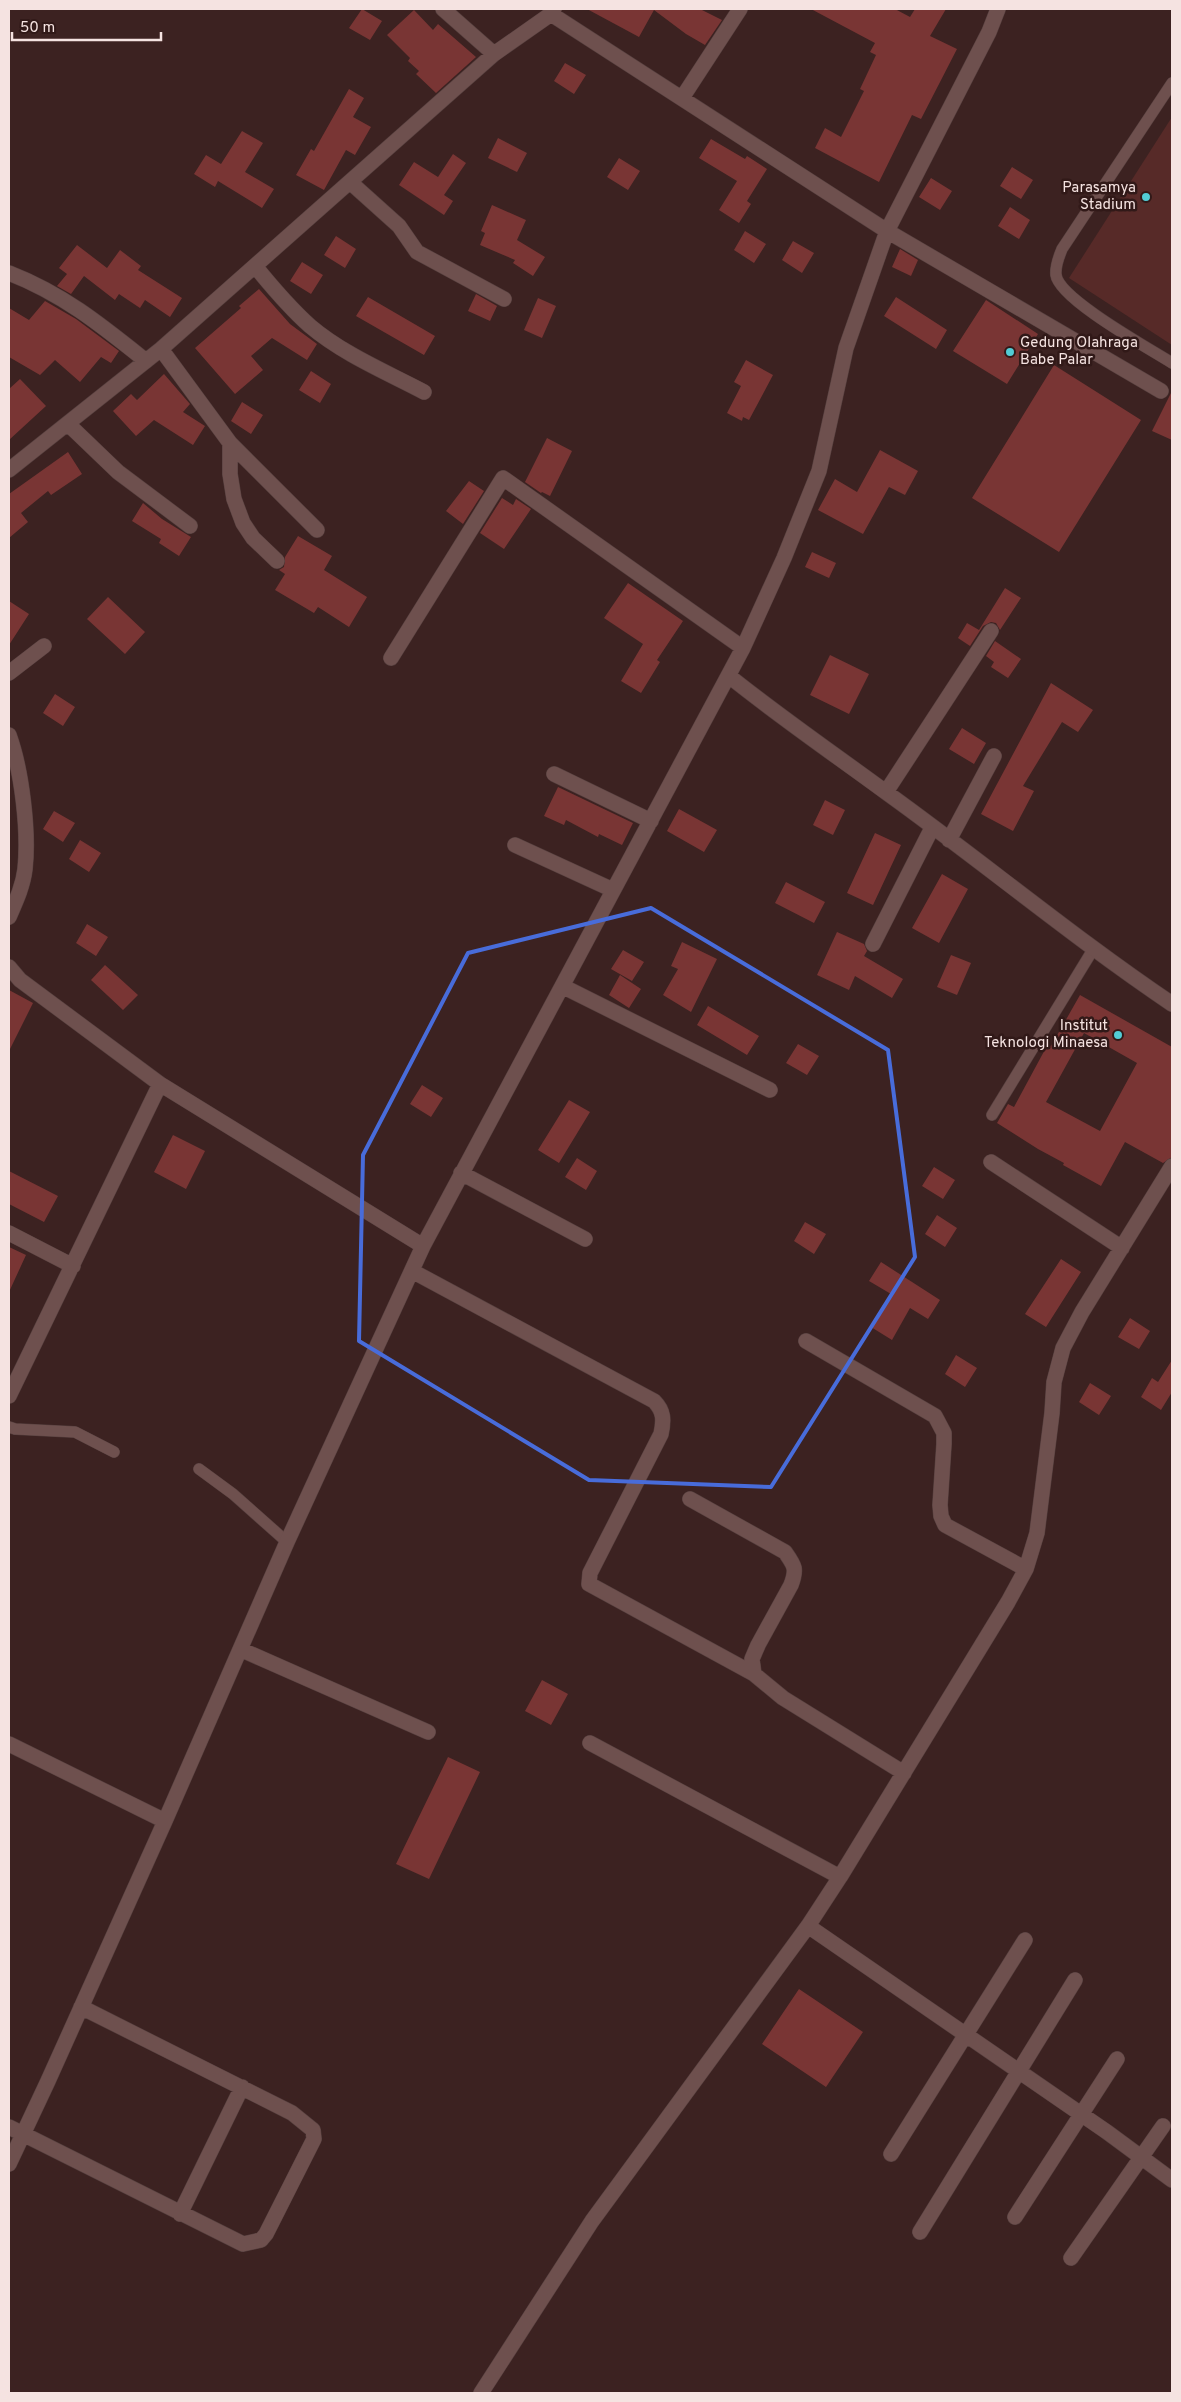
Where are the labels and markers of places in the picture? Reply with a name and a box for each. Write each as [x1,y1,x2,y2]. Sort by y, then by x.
place label: Parasamya Stadium [1062,179,1136,215]
marker: Parasamya Stadium [1140,191,1152,203]
place label: Gedung Olahraga Babe Palar [1020,334,1138,370]
marker: Gedung Olahraga Babe Palar [1004,346,1016,358]
place label: Institut Teknologi Minaesa [984,1017,1108,1053]
marker: Institut Teknologi Minaesa [1112,1029,1124,1041]

